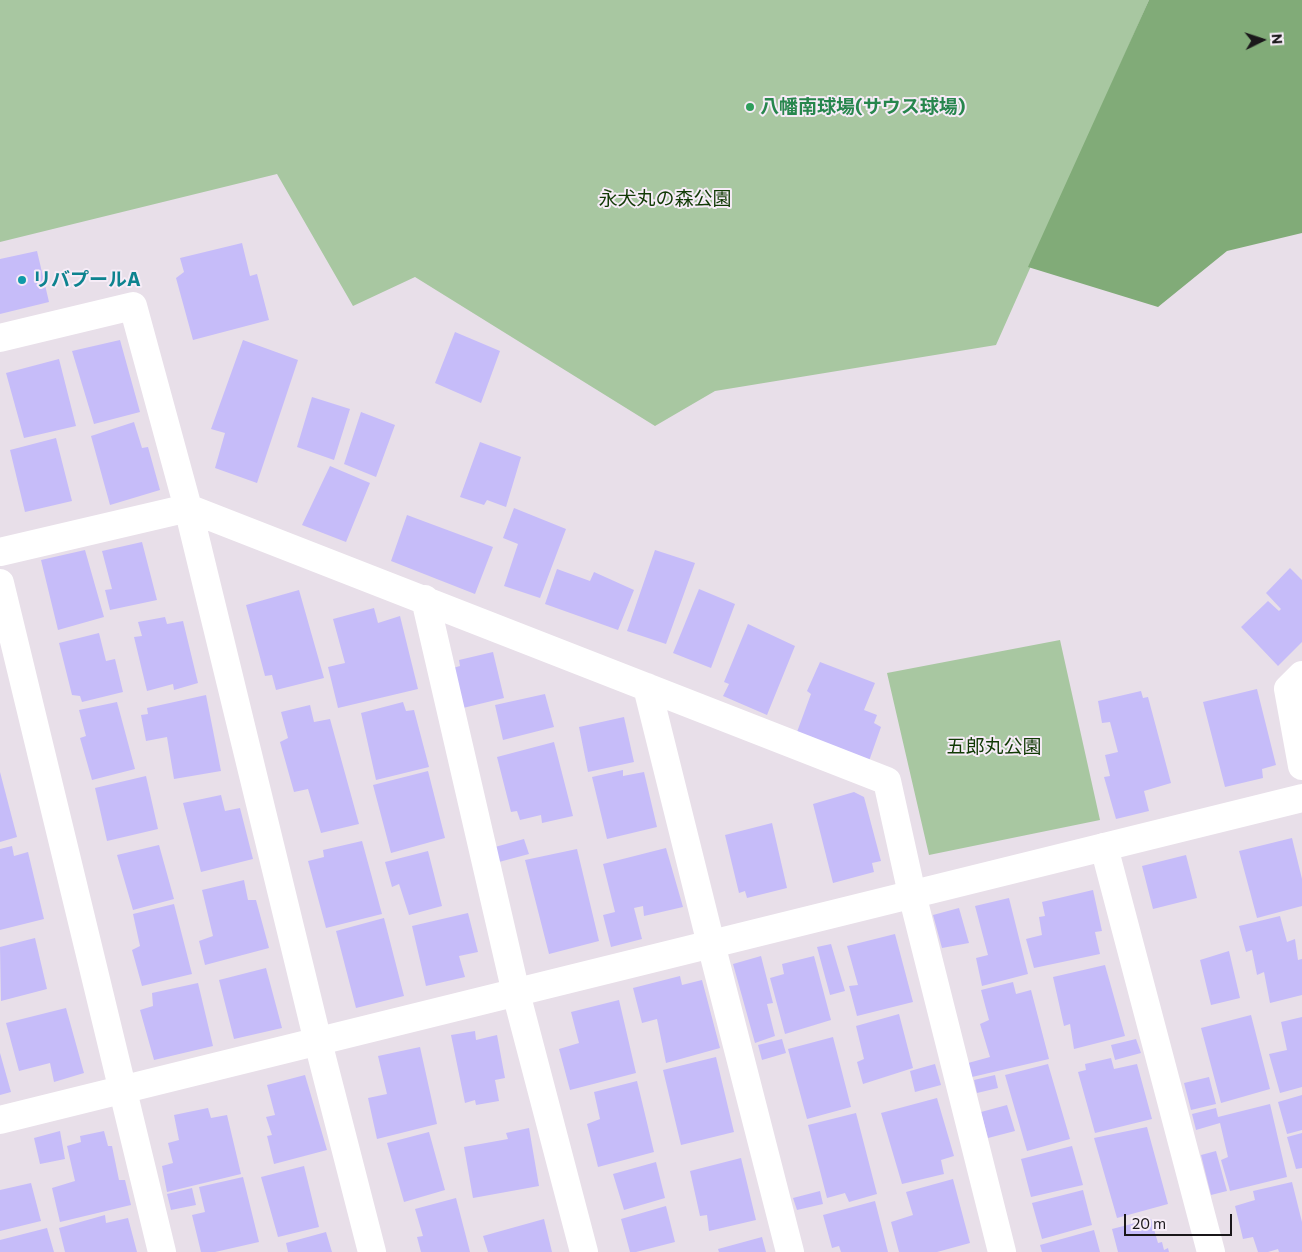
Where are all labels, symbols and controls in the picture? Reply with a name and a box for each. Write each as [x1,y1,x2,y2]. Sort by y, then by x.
north arrow [1237,15,1287,65]
text: N [1269,33,1286,45]
place label: 八幡南球場(サウス球場) [760,96,966,118]
marker: 八幡南球場(サウス球場) [744,101,756,113]
park label: 永犬丸の森公園 [599,188,731,210]
place label: リバプールA [32,269,141,291]
marker: リバプールA [16,274,28,286]
park label: 五郎丸公園 [947,736,1041,758]
scale bar [1127,1204,1234,1236]
text: 20 m [1132,1214,1166,1232]

